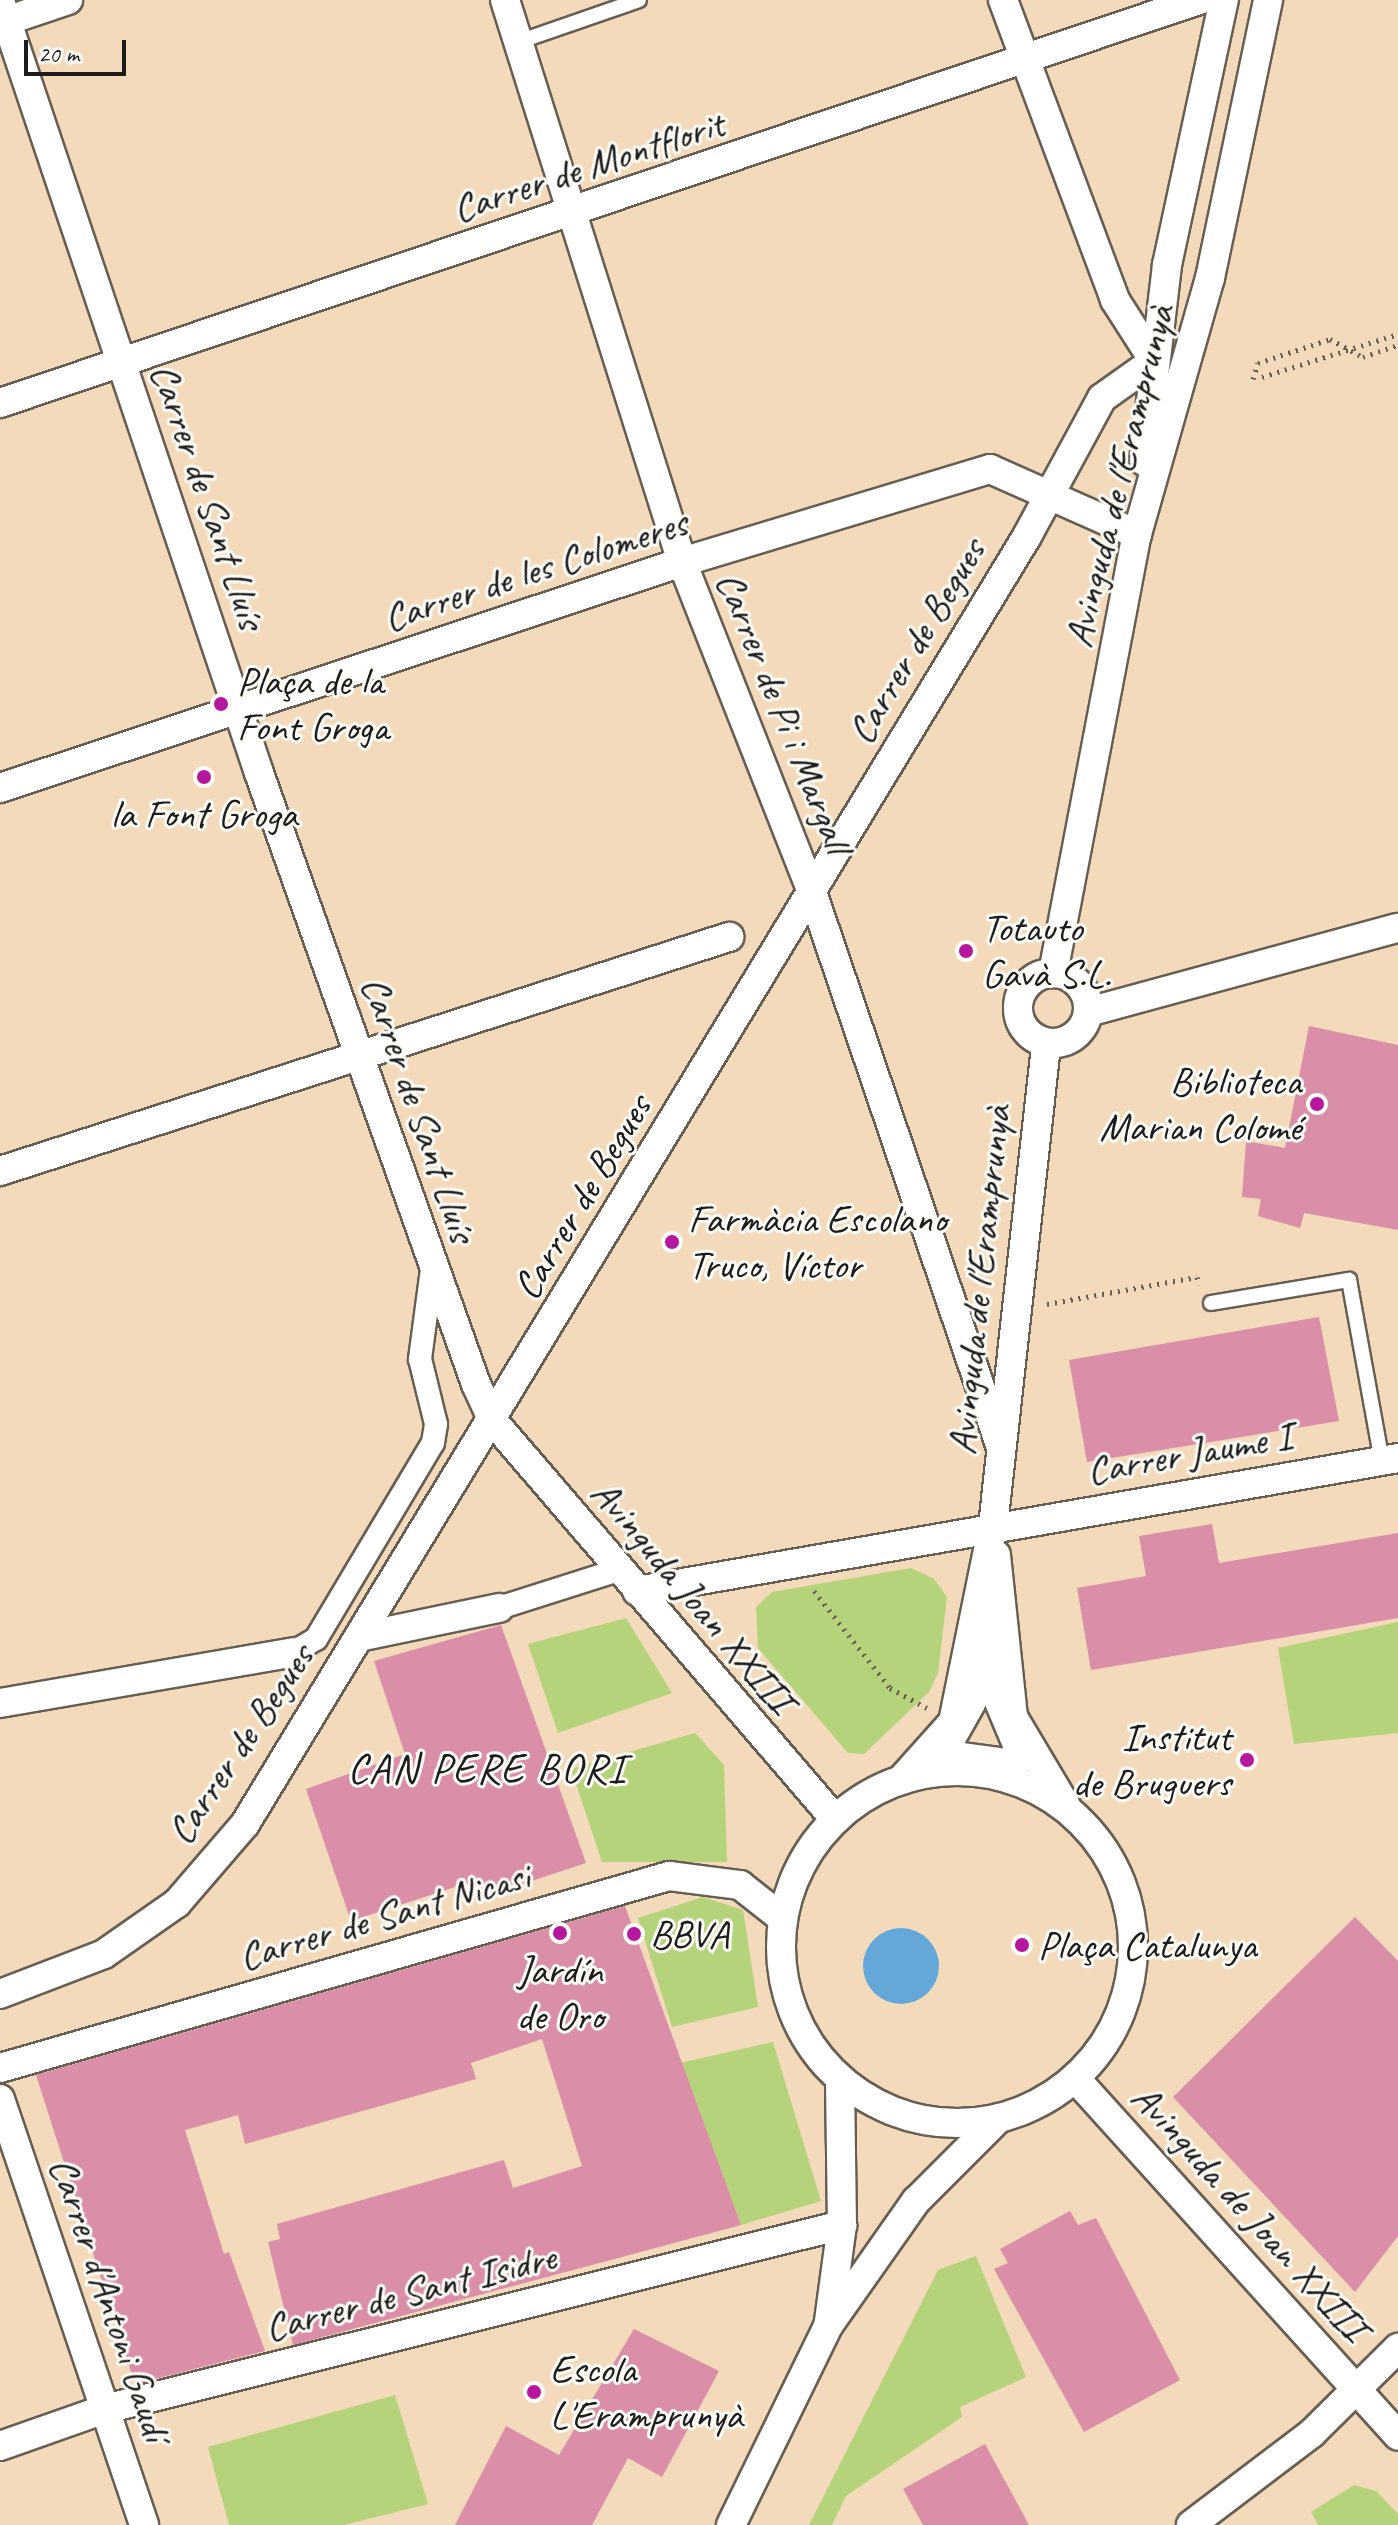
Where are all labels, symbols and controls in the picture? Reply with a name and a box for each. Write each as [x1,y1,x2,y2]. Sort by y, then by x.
scale bar [28,24,130,74]
text: 20 m [38,39,79,69]
street label: Carrer de Montflorit [446,100,730,232]
street label: Avinguda de l'Eramprunyà [1053,300,1185,652]
street label: Carrer de Sant Lluís [140,357,276,635]
street label: Carrer de les Colomeres [377,498,693,642]
street label: Carrer de Begues [836,530,996,752]
street label: Carrer de Pi i Margall [706,565,862,859]
place label: Plaça de la Font Groga [237,657,388,751]
marker: Plaça de la Font Groga [212,695,230,713]
marker: la Font Groga [195,768,213,786]
place label: la Font Groga [112,790,296,838]
place label: Totauto Gavà S.L. [982,904,1111,998]
marker: Totauto Gavà S.L. [957,942,975,960]
street label: Carrer de Sant Lluís [351,970,487,1248]
place label: Biblioteca Marian Colomé [1097,1057,1301,1151]
street label: Carrer de Begues [502,1086,662,1308]
marker: Biblioteca Marian Colomé [1308,1095,1326,1113]
street label: Avinguda de l'Eramprunyà [937,1103,1021,1457]
place label: Farmàcia Escolano Truco, Víctor [688,1195,944,1289]
marker: Farmàcia Escolano Truco, Víctor [663,1233,681,1251]
street label: Carrer Jaume I [1083,1411,1295,1495]
street label: Avinguda Joan XXIII [581,1469,805,1723]
street label: Carrer de Begues [156,1635,324,1853]
place label: Institut de Bruguers [1073,1713,1231,1807]
district label: CAN PERE BORI [349,1744,625,1794]
marker: Institut de Bruguers [1238,1751,1256,1769]
street label: Carrer de Sant Nicasi [232,1851,536,1981]
place label: BBVA [650,1910,729,1958]
place label: Plaça Catalunya [1038,1921,1258,1969]
marker: Jardín de Oro [551,1924,569,1942]
marker: BBVA [625,1925,643,1943]
marker: Plaça Catalunya [1013,1936,1031,1954]
place label: Jardín de Oro [517,1946,603,2040]
street label: Avinguda de Joan XXIII [1122,2074,1378,2350]
street label: Carrer d'Antoni Gaudí [39,2150,181,2448]
street label: Carrer de Sant Isidre [260,2233,560,2351]
place label: Escola L'Eramprunyà [550,2345,742,2439]
marker: Escola L'Eramprunyà [525,2383,543,2401]

